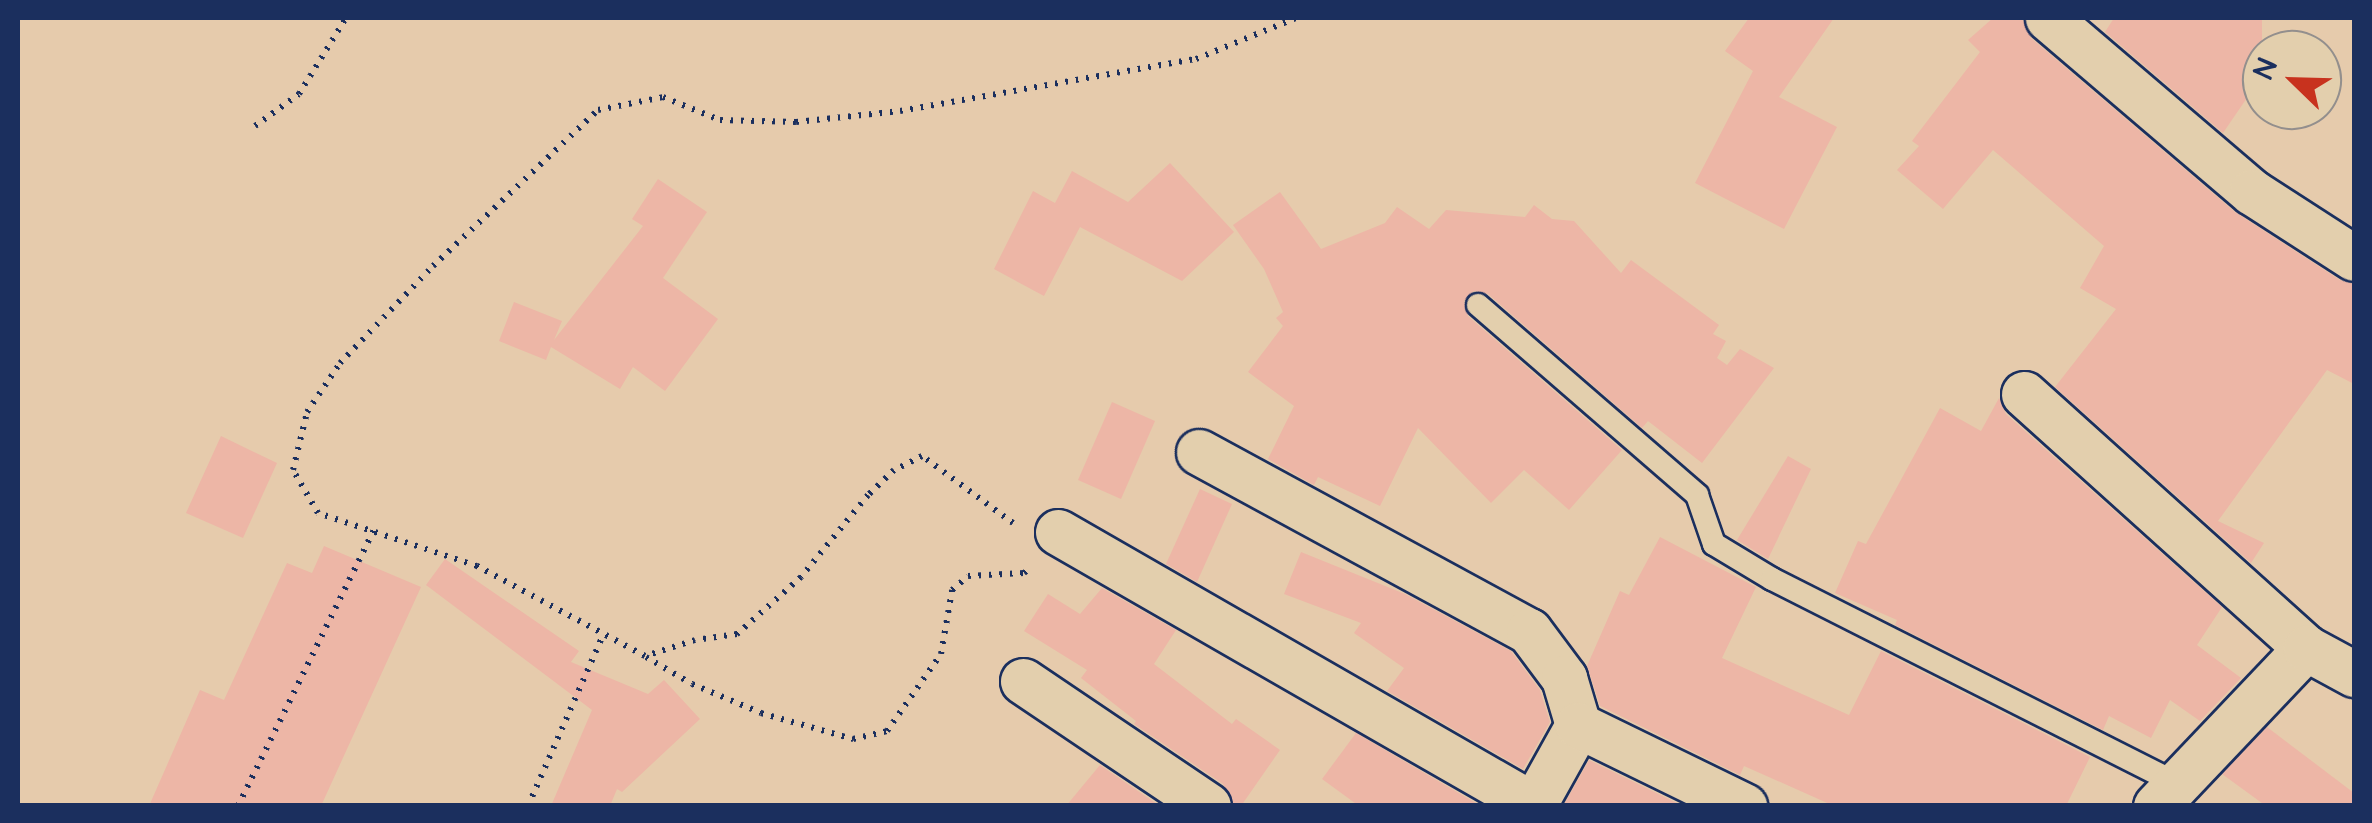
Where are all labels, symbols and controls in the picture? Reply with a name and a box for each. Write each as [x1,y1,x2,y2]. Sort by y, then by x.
north arrow [2242,30,2342,130]
text: N [2244,53,2287,85]

